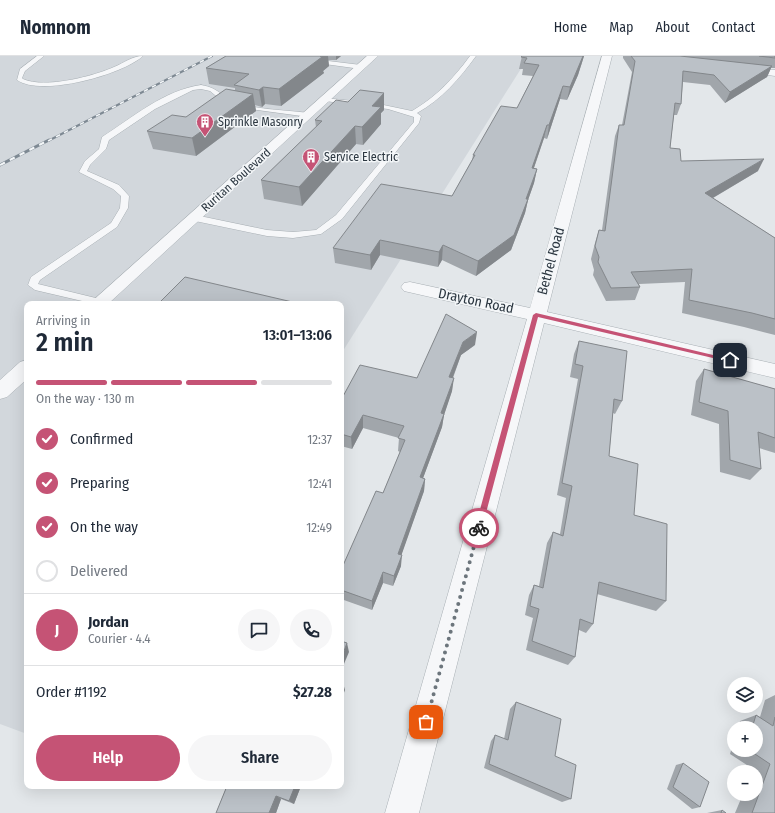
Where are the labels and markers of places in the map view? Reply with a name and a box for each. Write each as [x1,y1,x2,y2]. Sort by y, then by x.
building icon: Sprinkle Masonry [195,112,215,137]
place label: Sprinkle Masonry [218,115,304,129]
building icon: Service Electric [301,147,321,172]
place label: Service Electric [324,150,398,164]
pin [713,343,747,377]
pin [409,705,443,739]

